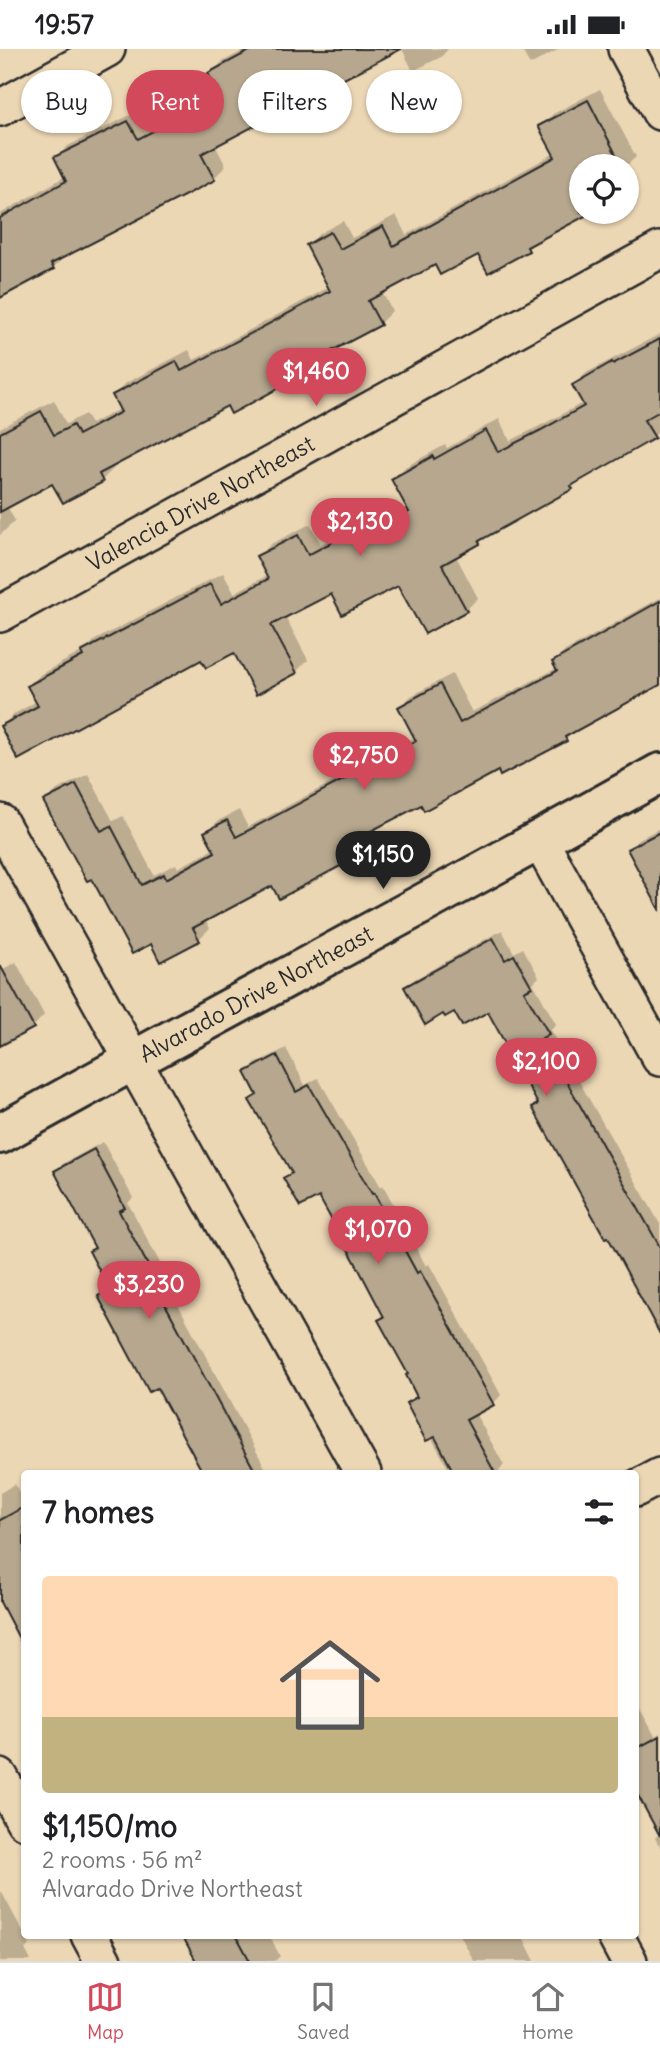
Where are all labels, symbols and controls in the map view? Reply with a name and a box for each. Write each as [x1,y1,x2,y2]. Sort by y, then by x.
text: 19:57 [35,8,94,41]
chip: Buy [21,70,112,133]
chip: Rent [126,70,224,133]
chip: Filters [238,70,352,133]
chip: New [366,70,462,133]
map controls [569,154,639,224]
button: locate [569,154,639,224]
pin: $1,460 [259,349,373,408]
text: $1,460 [282,356,350,385]
street label: Valencia Drive Northeast [81,428,319,577]
pin: $2,130 [303,498,417,558]
text: $2,130 [327,506,393,535]
pin: $2,750 [307,733,421,792]
text: $2,750 [329,740,399,769]
pin: $1,150 [326,831,440,891]
text: $1,150 [352,839,414,868]
street label: Alvarado Drive Northeast [134,919,378,1068]
pin: $2,100 [489,1039,603,1098]
text: $2,100 [512,1046,580,1075]
pin: $1,070 [321,1207,435,1266]
text: $1,070 [344,1214,412,1243]
pin: $3,230 [92,1261,206,1321]
text: $3,230 [113,1269,185,1298]
text: 7 homes [42,1493,154,1531]
icon: filters [580,1493,618,1531]
icon: home [267,1622,393,1748]
text: $1,150/mo [42,1807,177,1845]
text: 2 rooms · 56 m² [42,1845,203,1874]
text: Alvarado Drive Northeast [42,1874,303,1903]
tab: Map [86,1978,124,2044]
tab: Saved [297,1978,349,2044]
tab: Home [522,1978,574,2044]

